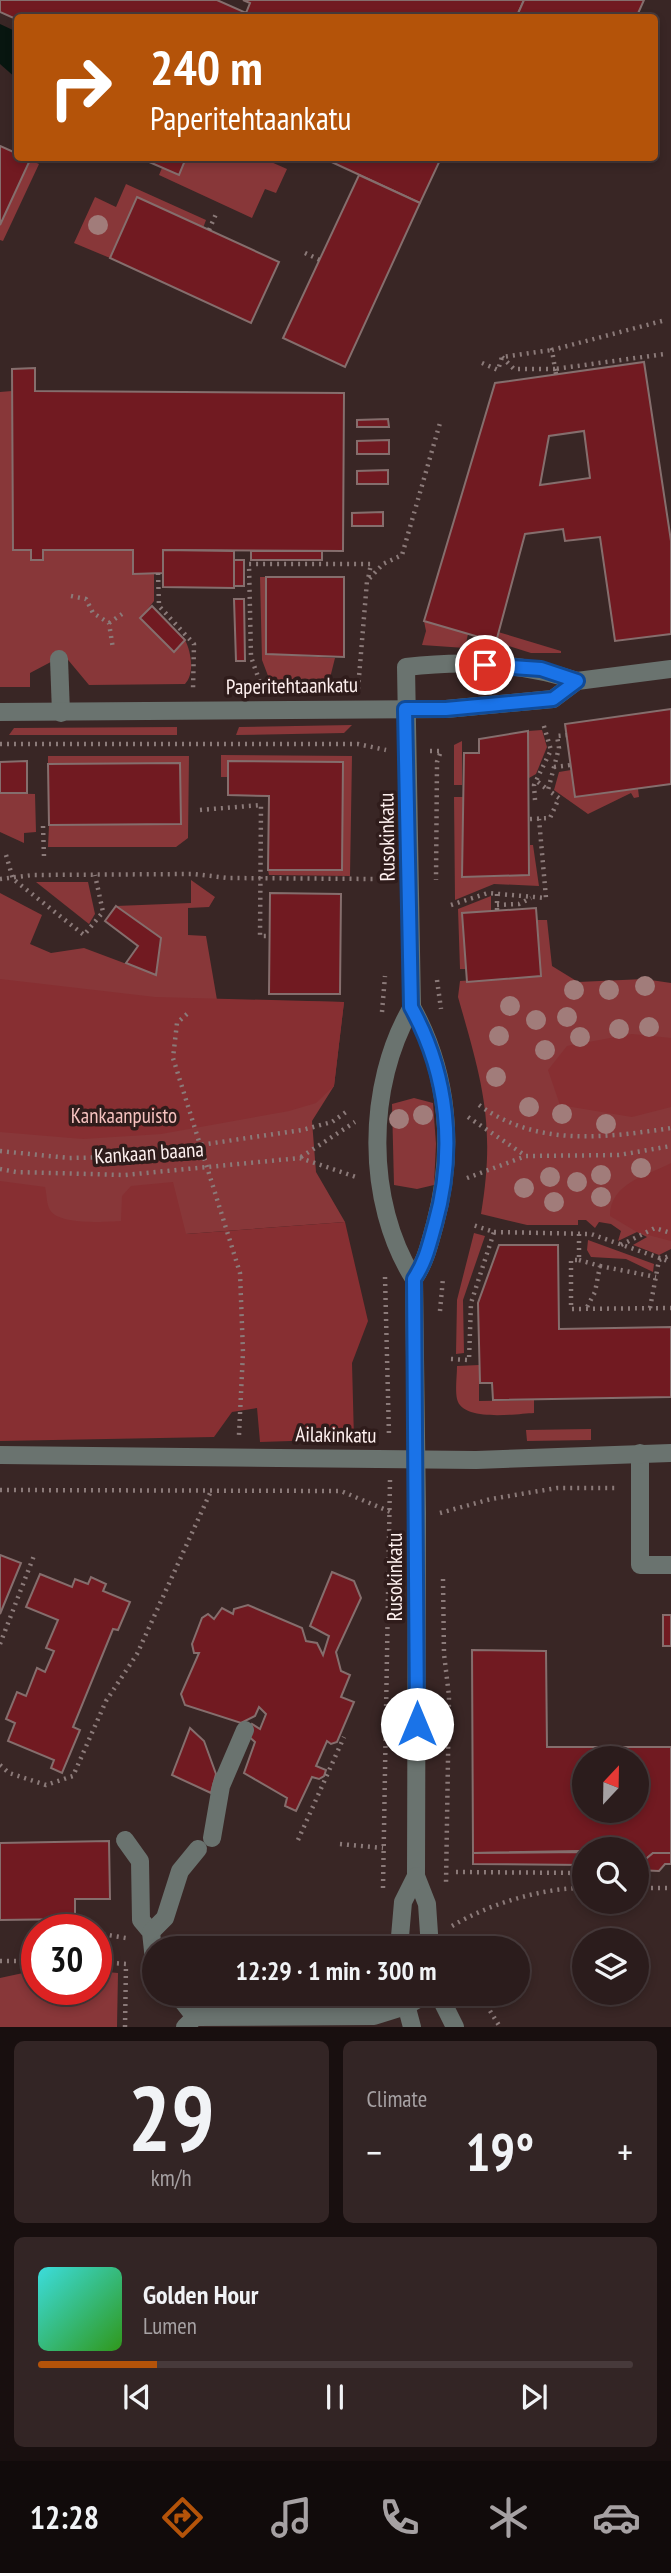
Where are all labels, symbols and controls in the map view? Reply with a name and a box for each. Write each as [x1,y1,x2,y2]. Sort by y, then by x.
text: 240 m [150,35,263,99]
icon: right [35,42,126,133]
text: Paperitehtaankatu [150,97,351,139]
pin [455,635,515,695]
icon: arrive [466,646,504,684]
street label: Paperitehtaankatu [226,671,358,700]
street label: Rusokinkatu [372,792,401,882]
park label: Kankaanpuisto [71,1102,177,1129]
street label: Kankaan baana [93,1135,205,1170]
street label: Ailakinkatu [295,1420,377,1449]
street label: Rusokinkatu [381,1533,408,1621]
position arrow [380,1687,454,1761]
north arrow [572,1746,649,1824]
map controls [572,1746,649,2005]
button: search [572,1837,649,1914]
speed limit sign: 30 [21,1914,112,2005]
button: layers [572,1928,649,2005]
text: 12:29 · 1 min · 300 m [236,1954,436,1987]
text: 29 [128,2058,215,2176]
text: Climate [367,2084,427,2113]
text: 19° [465,2118,534,2185]
text: − [367,2127,382,2176]
text: + [617,2127,633,2176]
text: km/h [151,2163,192,2192]
text: Golden Hour [143,2278,258,2311]
text: Lumen [143,2311,197,2340]
icon: previous [118,2378,156,2416]
icon: pause [316,2378,354,2416]
icon: next [515,2378,553,2416]
icon: directions [158,2493,207,2542]
icon: music [267,2493,316,2542]
icon: phone [375,2493,424,2542]
icon: climate [484,2493,533,2542]
icon: car [592,2493,641,2542]
text: 12:28 [30,2496,99,2538]

